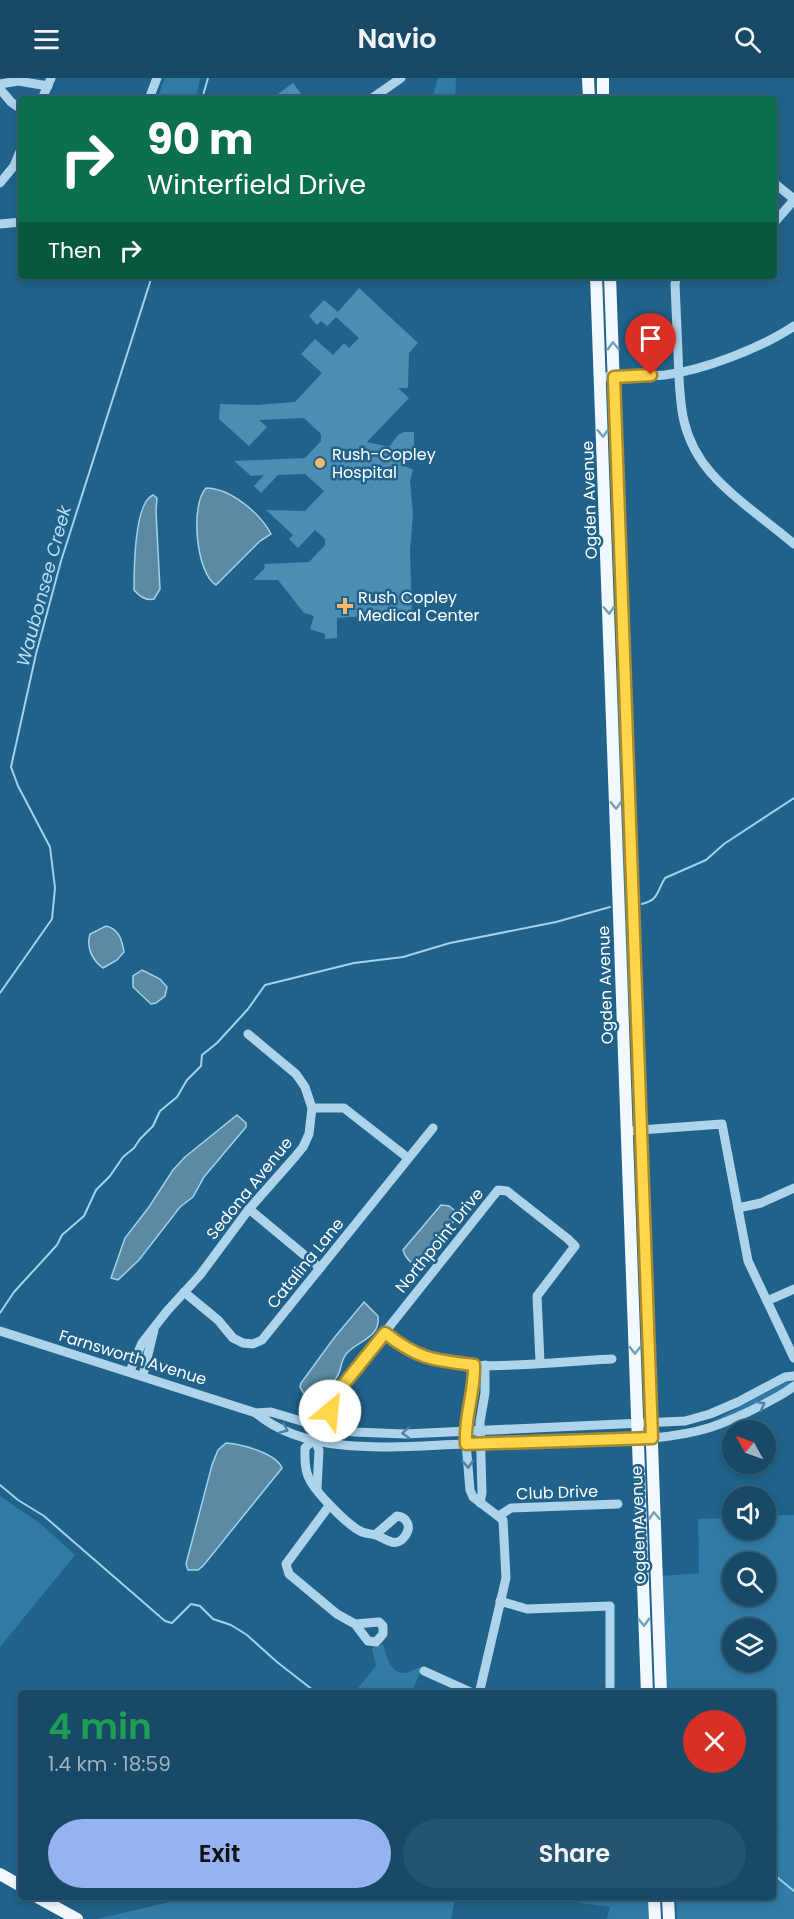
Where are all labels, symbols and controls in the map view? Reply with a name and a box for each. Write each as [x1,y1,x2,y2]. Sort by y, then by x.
text: Navio [357,20,437,57]
icon: menu [30,23,63,56]
icon: search [731,23,764,56]
text: 90 m [147,110,254,169]
icon: right [48,120,126,198]
text: Winterfield Drive [147,166,366,203]
icon: right [114,234,147,267]
text: Then [48,235,102,266]
pin [625,313,676,375]
icon: arrive [634,322,667,355]
one-way arrow [607,341,620,350]
one-way arrow [596,429,609,438]
street label: Ogden Avenue [576,440,603,560]
place label: Rush-Copley Hospital [332,443,436,484]
marker: Rush-Copley Hospital [313,456,327,470]
water label: Waubonsee Creek [10,502,77,669]
place label: Rush Copley Medical Center [358,586,479,627]
marker: Rush Copley Medical Center [336,597,354,615]
one-way arrow [603,606,615,615]
one-way arrow [609,801,622,810]
street label: Ogden Avenue [592,925,619,1045]
street label: Sedona Avenue [201,1132,298,1244]
street label: Northpoint Drive [390,1183,489,1298]
street label: Catalina Lane [262,1213,349,1314]
street label: Farnsworth Avenue [56,1324,210,1391]
one-way arrow [628,1345,641,1354]
position arrow [298,1379,362,1443]
one-way arrow [755,1401,765,1412]
north arrow [722,1420,776,1474]
map controls [722,1420,776,1672]
one-way arrow [277,1422,288,1434]
one-way arrow [402,1427,411,1440]
one-way arrow [461,1460,474,1469]
street label: Ogden Avenue [625,1465,652,1585]
street label: Club Drive [516,1480,598,1505]
button: sound [722,1486,776,1540]
one-way arrow [648,1512,661,1521]
button: search [722,1552,776,1606]
one-way arrow [638,1617,651,1626]
button: layers [722,1618,776,1672]
text: 4 min [48,1701,152,1752]
button: close [683,1710,746,1773]
text: 1.4 km · 18:59 [48,1750,171,1778]
button: Exit [48,1819,391,1888]
button: Share [403,1819,746,1888]

